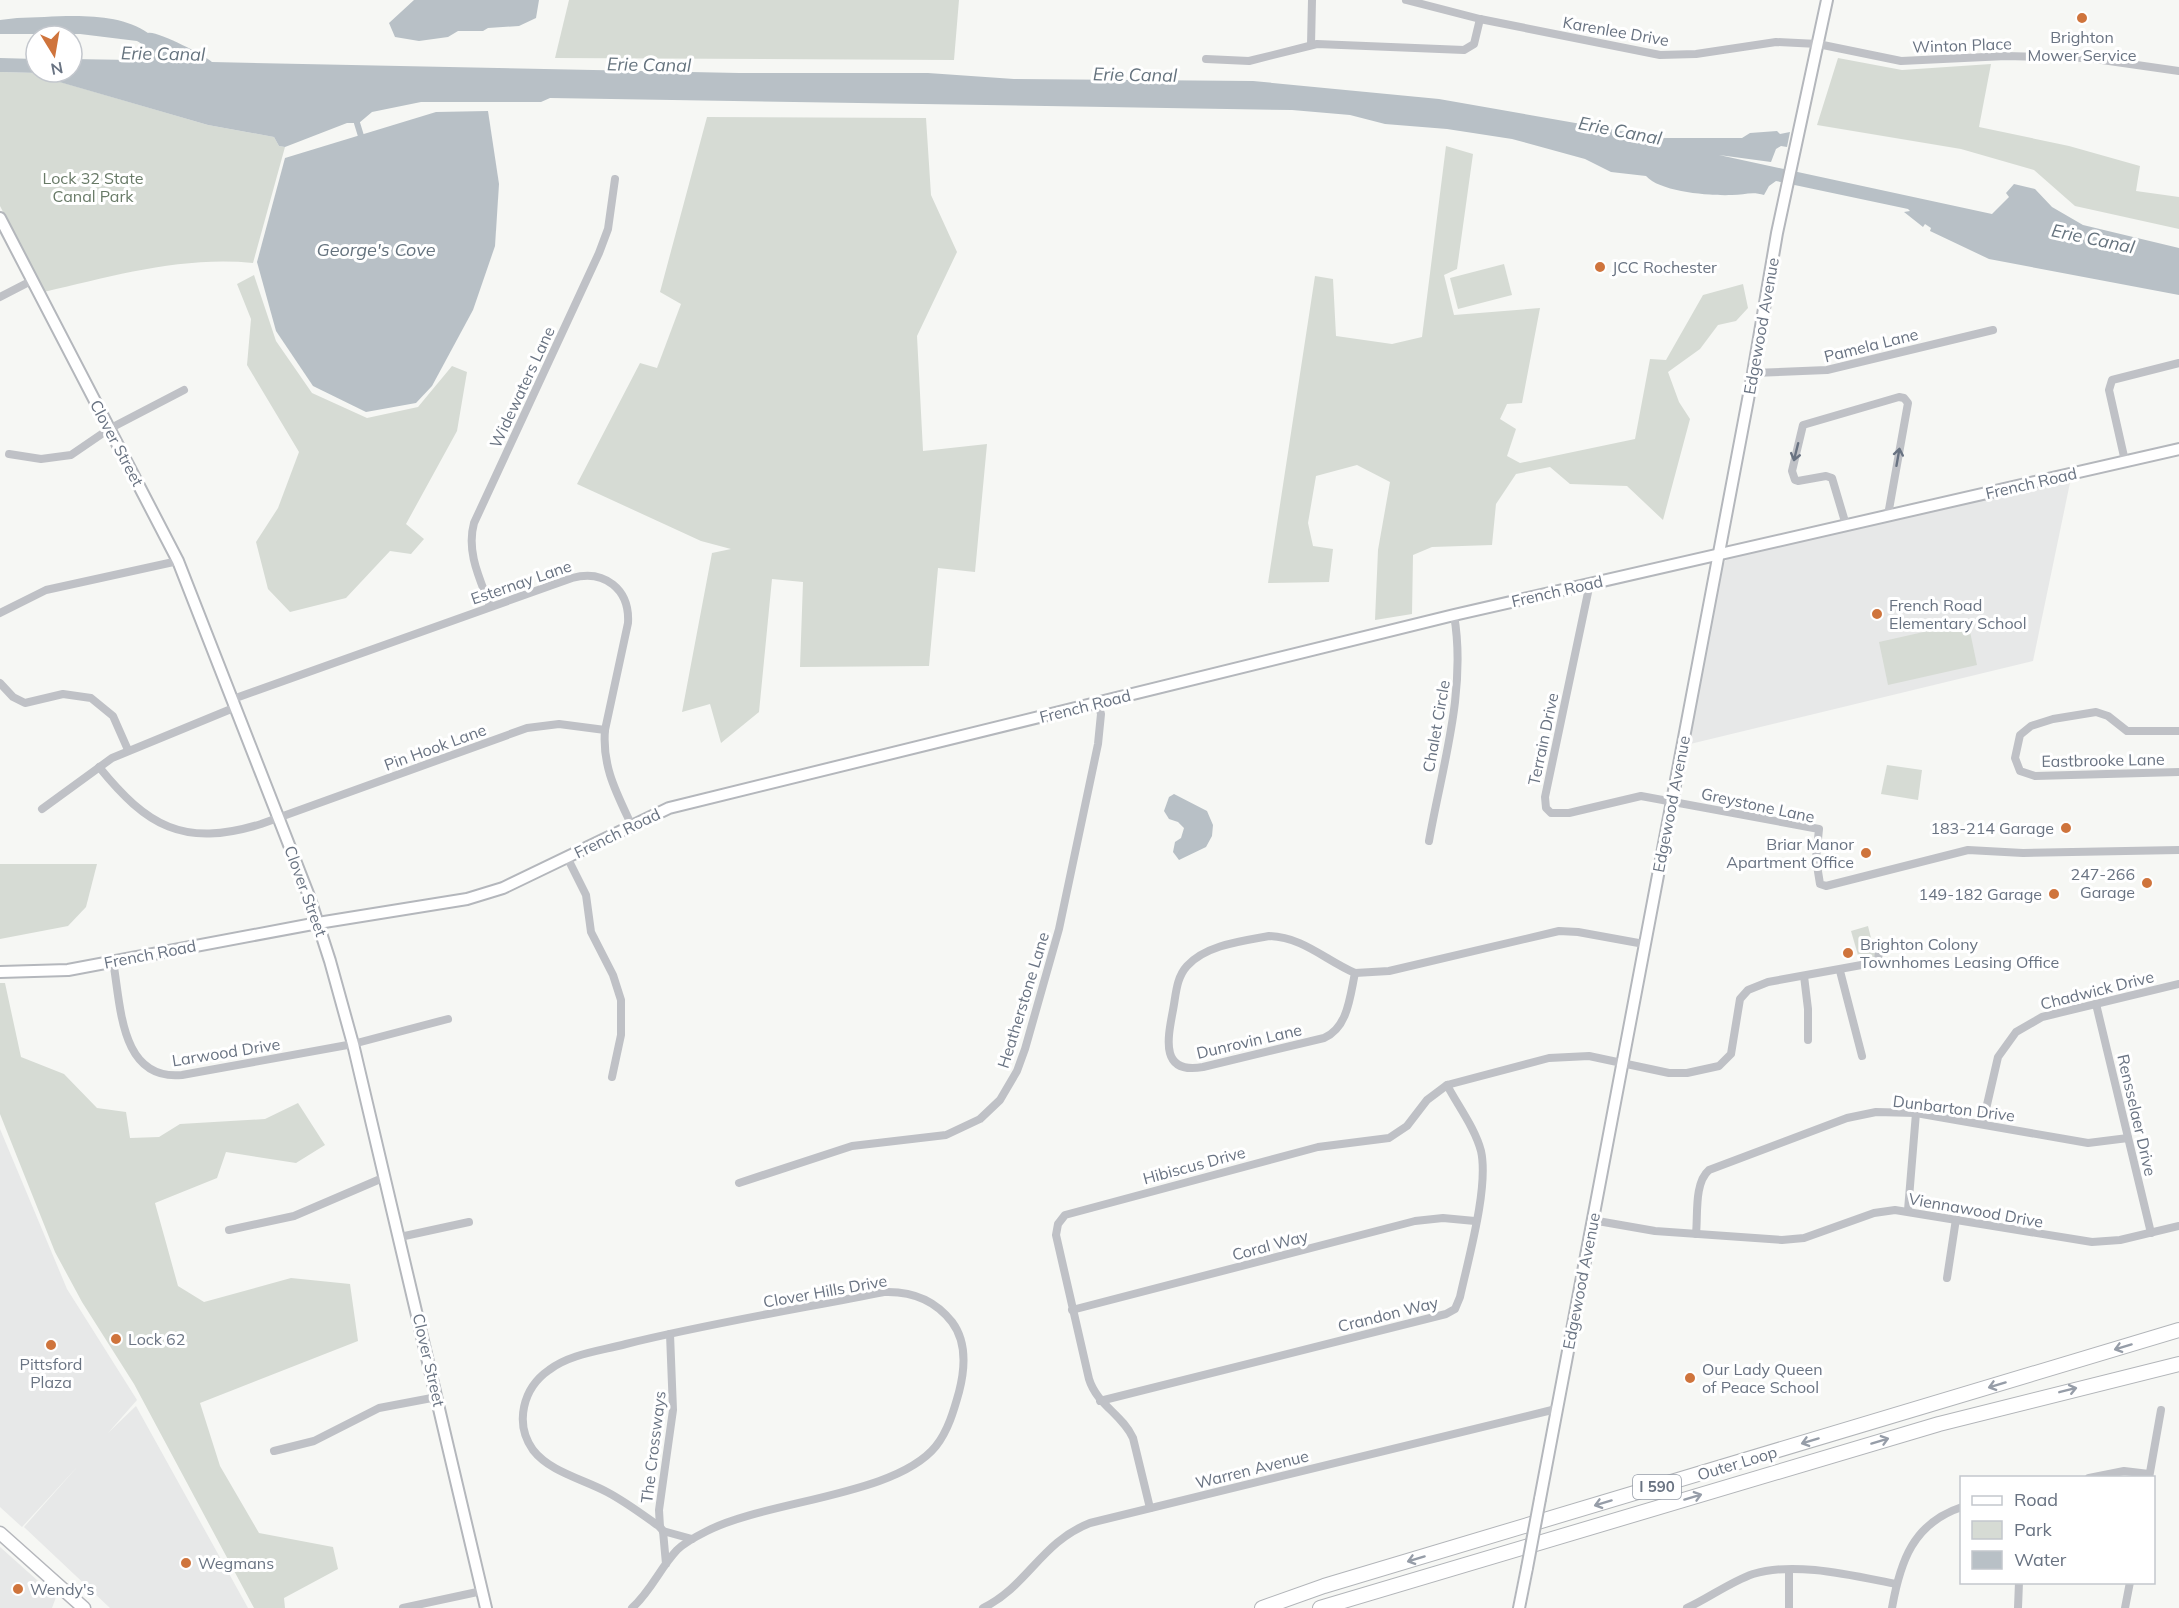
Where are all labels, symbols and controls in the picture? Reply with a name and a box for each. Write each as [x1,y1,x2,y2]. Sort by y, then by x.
marker: Brighton Mower Service [2075,11,2089,25]
street label: Karenlee Drive [1561,12,1671,50]
north arrow [24,24,84,84]
place label: Brighton Mower Service [2028,27,2136,65]
street label: Winton Place [1912,33,2012,57]
water label: Erie Canal [121,41,206,66]
water label: Erie Canal [607,52,692,77]
text: N [49,58,65,80]
water label: Erie Canal [1093,62,1178,87]
water label: Erie Canal [1577,111,1664,150]
park label: Lock 32 State Canal Park [43,168,143,206]
water label: Erie Canal [2049,218,2137,259]
water label: George's Cove [317,238,436,261]
street label: Edgewood Avenue [1739,256,1783,396]
place label: JCC Rochester [1612,257,1717,277]
marker: JCC Rochester [1593,260,1607,274]
street label: Widewaters Lane [485,323,559,451]
street label: Pamela Lane [1822,324,1920,366]
street label: Clover Street [86,396,148,490]
one-way arrow [1789,442,1801,461]
one-way arrow [1893,448,1904,468]
street label: French Road [1983,463,2079,503]
street label: Esternay Lane [468,555,574,609]
street label: French Road [1509,571,1605,611]
place label: French Road Elementary School [1889,595,2027,633]
marker: French Road Elementary School [1870,607,1884,621]
street label: Chalet Circle [1418,678,1454,774]
street label: French Road [1037,685,1133,727]
street label: Terrain Drive [1523,691,1563,787]
street label: Pin Hook Lane [381,719,489,775]
street label: Edgewood Avenue [1648,734,1694,874]
street label: Eastbrooke Lane [2041,749,2165,771]
street label: Greystone Lane [1699,783,1817,827]
street label: French Road [571,804,663,862]
place label: 183-214 Garage [1930,818,2054,838]
marker: 183-214 Garage [2059,821,2073,835]
place label: Briar Manor Apartment Office [1726,834,1854,872]
street label: Clover Street [280,843,332,939]
marker: Briar Manor Apartment Office [1859,846,1873,860]
place label: 247-266 Garage [2071,864,2135,902]
marker: 247-266 Garage [2140,876,2154,890]
place label: 149-182 Garage [1918,884,2042,904]
marker: 149-182 Garage [2047,887,2061,901]
street label: Heatherstone Lane [993,930,1053,1070]
place label: Brighton Colony Townhomes Leasing Office [1860,934,2059,972]
street label: French Road [102,935,198,973]
marker: Brighton Colony Townhomes Leasing Office [1841,946,1855,960]
street label: Chadwick Drive [2038,966,2156,1014]
street label: Dunrovin Lane [1194,1019,1304,1063]
street label: Larwood Drive [171,1034,281,1070]
street label: Rensselaer Drive [2113,1052,2161,1178]
street label: Dunbarton Drive [1892,1091,2016,1125]
street label: Hibiscus Drive [1141,1142,1247,1188]
street label: Viennawood Drive [1907,1188,2045,1232]
street label: Edgewood Avenue [1558,1211,1604,1351]
street label: Coral Way [1230,1225,1311,1265]
street label: Clover Hills Drive [762,1270,888,1312]
street label: Crandon Way [1336,1292,1441,1336]
street label: Clover Street [409,1311,450,1409]
place label: Lock 62 [128,1329,185,1349]
marker: Lock 62 [109,1332,123,1346]
marker: Pittsford Plaza [44,1338,58,1352]
one-way arrow [2114,1342,2133,1353]
place label: Pittsford Plaza [20,1354,82,1392]
place label: Our Lady Queen of Peace School [1702,1359,1823,1397]
marker: Our Lady Queen of Peace School [1683,1371,1697,1385]
one-way arrow [1988,1380,2007,1391]
one-way arrow [2058,1383,2077,1395]
street label: The Crossways [636,1390,670,1504]
one-way arrow [1870,1435,1889,1446]
one-way arrow [1801,1436,1820,1447]
street label: Outer Loop [1695,1441,1779,1485]
street label: Warren Avenue [1193,1445,1311,1493]
road number: I 590 [1633,1475,1681,1499]
legend [1960,1476,2155,1584]
text: Road [2014,1488,2058,1511]
one-way arrow [1683,1491,1702,1502]
one-way arrow [1594,1498,1613,1509]
text: Park [2014,1518,2053,1541]
text: Water [2014,1548,2067,1571]
place label: Wegmans [198,1553,274,1573]
one-way arrow [1407,1554,1426,1565]
marker: Wegmans [179,1556,193,1570]
place label: Wendy's [30,1579,95,1599]
marker: Wendy's [11,1582,25,1596]

